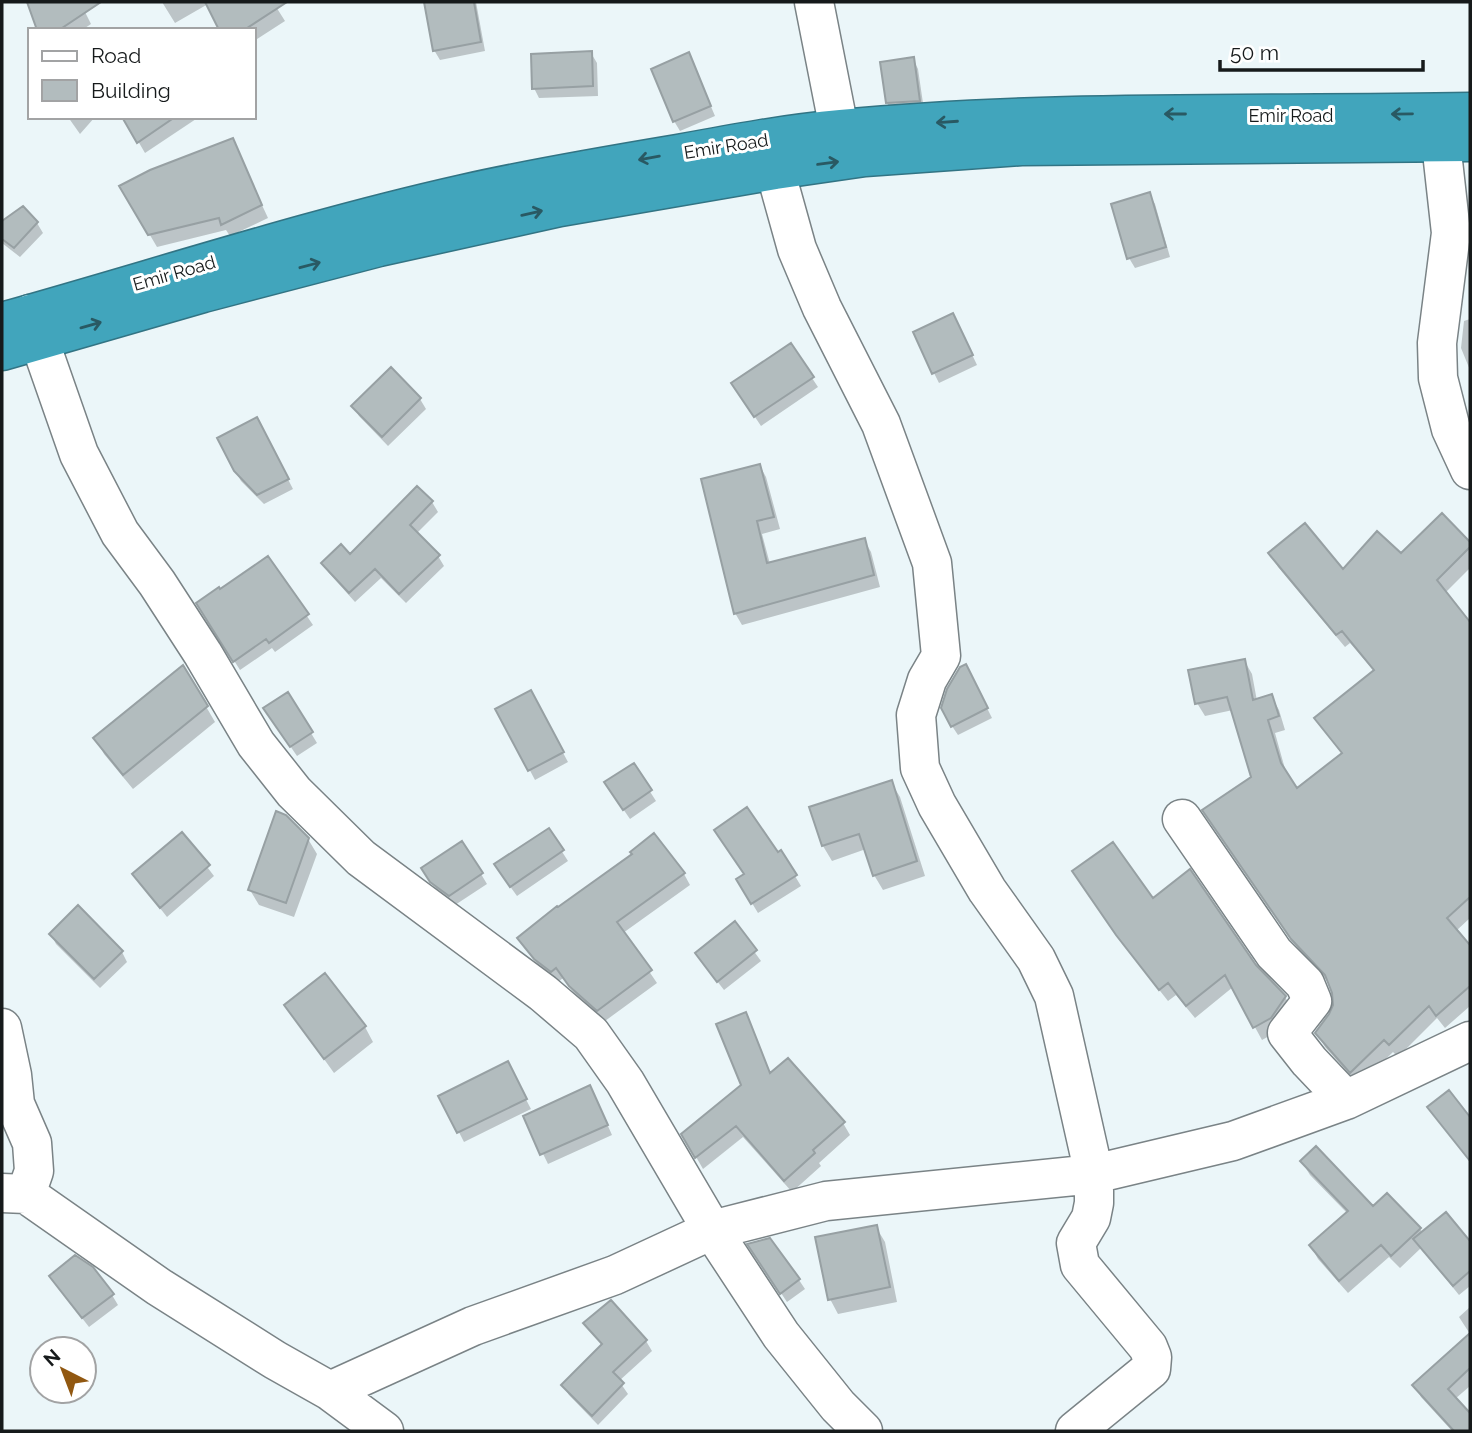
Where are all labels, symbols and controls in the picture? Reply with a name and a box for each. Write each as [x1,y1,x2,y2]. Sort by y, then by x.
legend [28,28,256,119]
scale bar [1220,28,1423,72]
text: 50 m [1230,40,1279,65]
text: Road [91,43,141,68]
text: Building [91,78,171,103]
street label: Emir Road [1249,105,1334,126]
one-way arrow [1163,107,1186,121]
one-way arrow [1391,107,1414,120]
one-way arrow [936,116,959,129]
street label: Emir Road [682,129,770,163]
one-way arrow [638,152,661,165]
one-way arrow [816,156,839,169]
one-way arrow [520,206,543,220]
street label: Emir Road [130,251,218,295]
one-way arrow [298,258,321,271]
one-way arrow [80,318,102,331]
north arrow [28,1335,98,1405]
text: N [39,1344,64,1370]

